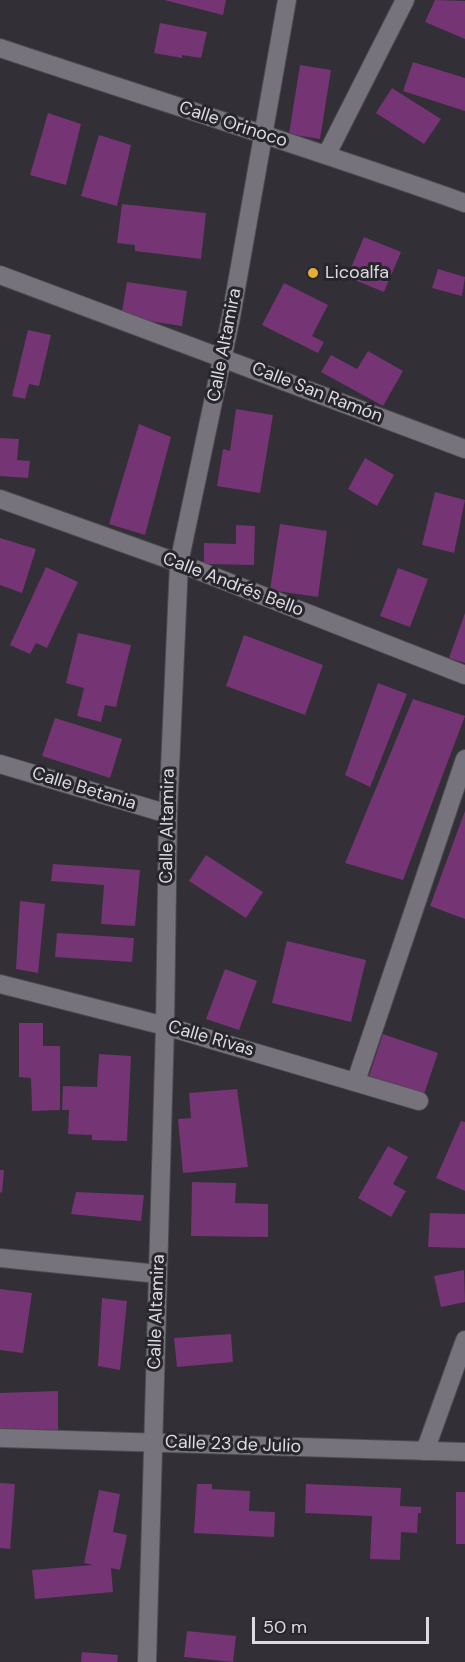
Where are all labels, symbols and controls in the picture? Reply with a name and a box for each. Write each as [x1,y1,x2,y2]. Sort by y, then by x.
street label: Calle Orinoco [176,97,290,153]
place label: Licoalfa [325,262,389,284]
marker: Licoalfa [306,266,320,280]
street label: Calle Altamira [203,286,247,404]
street label: Calle San Ramón [249,358,385,428]
street label: Calle Andrés Bello [159,548,307,622]
street label: Calle Betania [29,763,139,815]
street label: Calle Altamira [156,768,180,884]
street label: Calle Rivas [165,1016,257,1062]
street label: Calle Altamira [144,1254,170,1370]
street label: Calle 23 de Julio [165,1432,301,1458]
scale bar [255,1605,432,1643]
text: 50 m [263,1615,307,1639]

